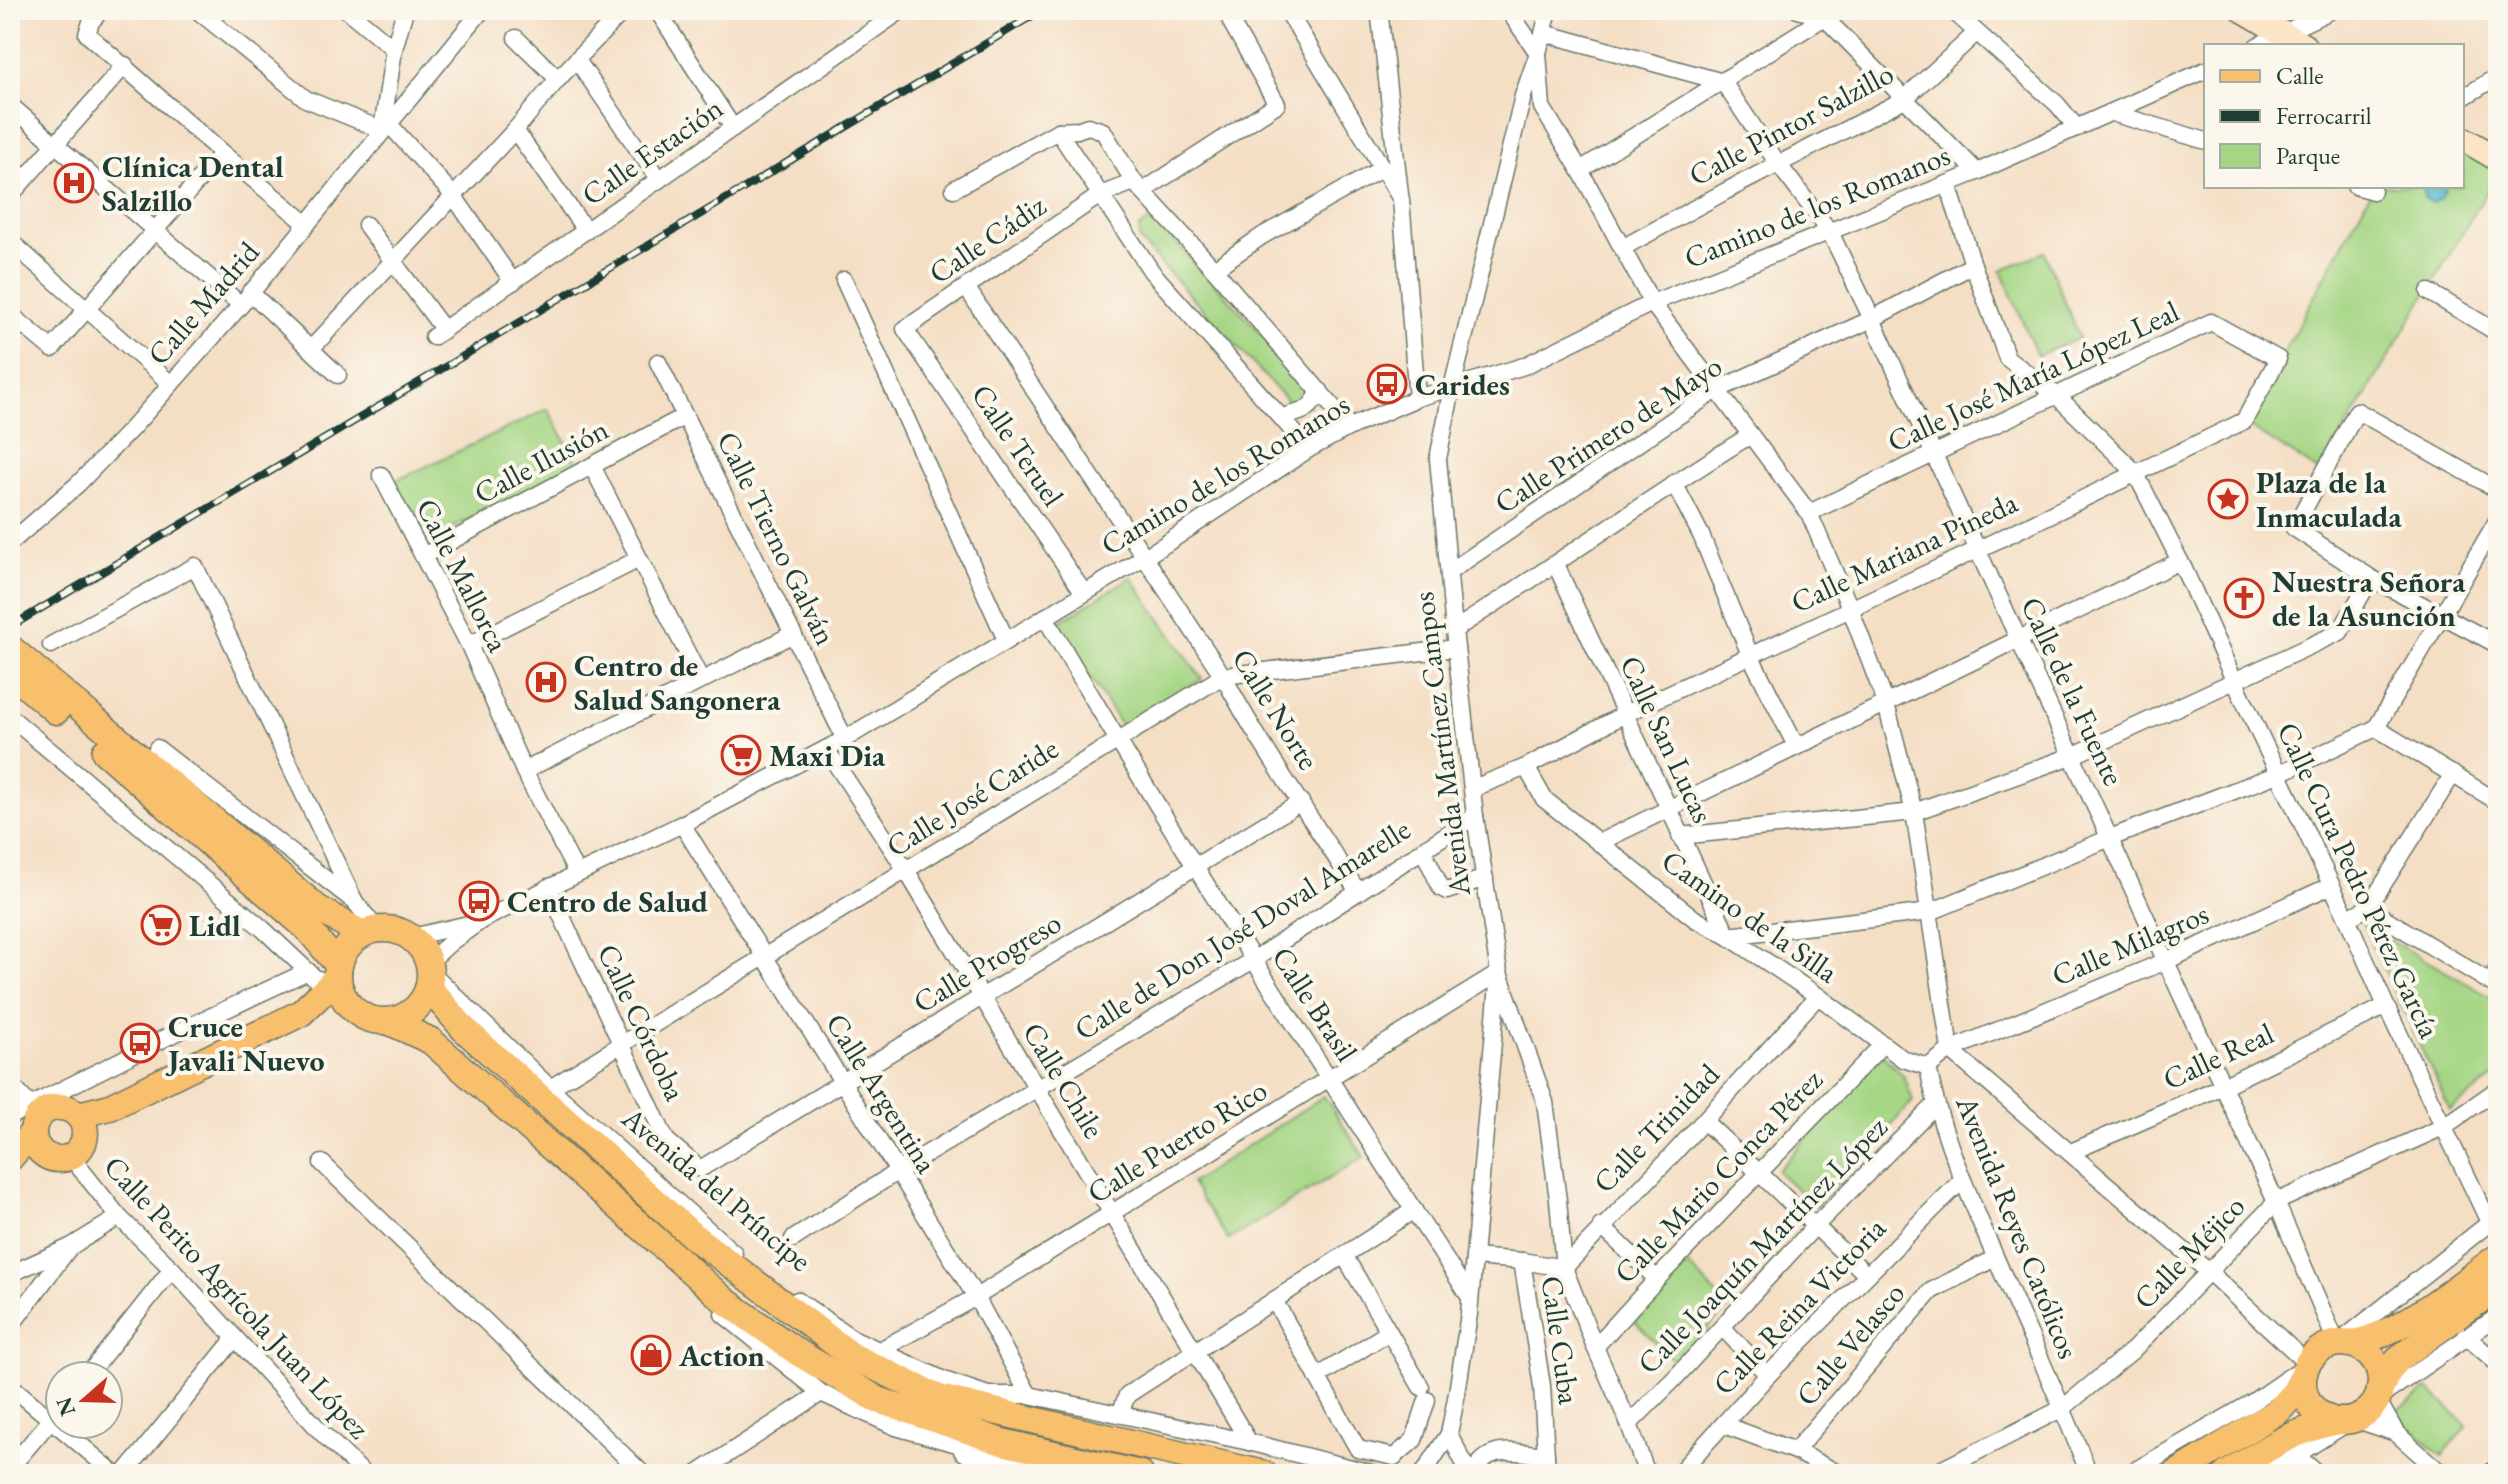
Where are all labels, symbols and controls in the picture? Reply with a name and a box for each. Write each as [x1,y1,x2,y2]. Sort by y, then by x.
legend [2204,44,2464,188]
street label: Calle Pintor Salzillo [1682,54,1900,194]
text: Calle [2276,60,2324,91]
street label: Calle Estación [574,88,730,214]
text: Ferrocarril [2276,100,2372,131]
street label: Camino de los Romanos [1678,135,1956,277]
text: Parque [2276,140,2340,171]
place label: Clínica Dental Salzillo [102,147,284,220]
hospital icon: Clínica Dental Salzillo [53,162,95,204]
street label: Calle Cádiz [921,185,1053,292]
street label: Calle Madrid [139,232,268,373]
street label: Calle José María López Leal [1881,291,2185,461]
street label: Calle Primero de Mayo [1487,346,1729,522]
bus stop icon: Carides [1366,363,1408,405]
place label: Carides [1415,365,1510,404]
street label: Calle Teruel [963,377,1073,513]
street label: Camino de los Romanos [1094,384,1356,564]
street label: Calle Ilusión [467,409,615,513]
street label: Calle Tierno Galván [708,425,846,651]
place label: Plaza de la Inmaculada [2256,463,2402,536]
place icon: Plaza de la Inmaculada [2207,478,2249,520]
street label: Calle Mariana Pineda [1785,483,2023,621]
street label: Calle Mallorca [408,492,518,658]
place label: Nuestra Señora de la Asunción [2272,562,2466,635]
church icon: Nuestra Señora de la Asunción [2223,577,2265,619]
street label: Avenida Martínez Campos [1403,590,1479,899]
street label: Calle de la Fuente [2012,591,2134,791]
street label: Calle Norte [1224,641,1328,777]
place label: Centro de Salud Sangonera [574,646,781,719]
street label: Calle San Lucas [1611,649,1723,829]
hospital icon: Centro de Salud Sangonera [525,661,567,703]
street label: Calle Cura Pedro Pérez García [2269,716,2449,1044]
street label: Calle José Caride [879,729,1065,865]
supermarket icon: Maxi Dia [720,734,762,776]
place label: Maxi Dia [769,736,886,775]
street label: Calle de Don José Doval Amarelle [1067,809,1417,1049]
street label: Camino de la Silla [1654,841,1846,991]
bus stop icon: Centro de Salud [458,880,500,922]
place label: Centro de Salud [507,882,708,921]
street label: Calle Milagros [2046,894,2214,994]
street label: Calle Progreso [906,903,1068,1021]
supermarket icon: Lidl [140,904,182,946]
place label: Lidl [189,906,241,945]
street label: Calle Córdoba [589,937,695,1107]
street label: Calle Brasil [1263,939,1367,1069]
street label: Calle Argentina [817,1006,947,1180]
place label: Cruce Javali Nuevo [165,1007,325,1080]
street label: Calle Real [2156,1013,2280,1099]
street label: Calle Chile [1014,1015,1114,1145]
bus stop icon: Cruce Javali Nuevo [119,1022,161,1064]
street label: Calle Trinidad [1585,1054,1728,1201]
street label: Calle Mario Conca Pérez [1606,1060,1831,1292]
street label: Calle Puerto Rico [1080,1070,1274,1212]
street label: Avenida Reyes Católicos [1947,1089,2088,1364]
street label: Avenida del Príncipe [613,1098,820,1280]
street label: Calle Joaquín Martínez López [1629,1107,1896,1382]
street label: Calle Perito Agrícola Juan López [96,1147,379,1447]
street label: Calle Méjico [2125,1187,2253,1317]
street label: Calle Reina Victoria [1704,1209,1894,1403]
street label: Calle Cuba [1533,1273,1589,1407]
street label: Calle Velasco [1787,1274,1913,1414]
shop icon: Action [630,1334,672,1376]
place label: Action [678,1336,765,1375]
north arrow [44,1360,124,1440]
text: N [49,1393,82,1420]

